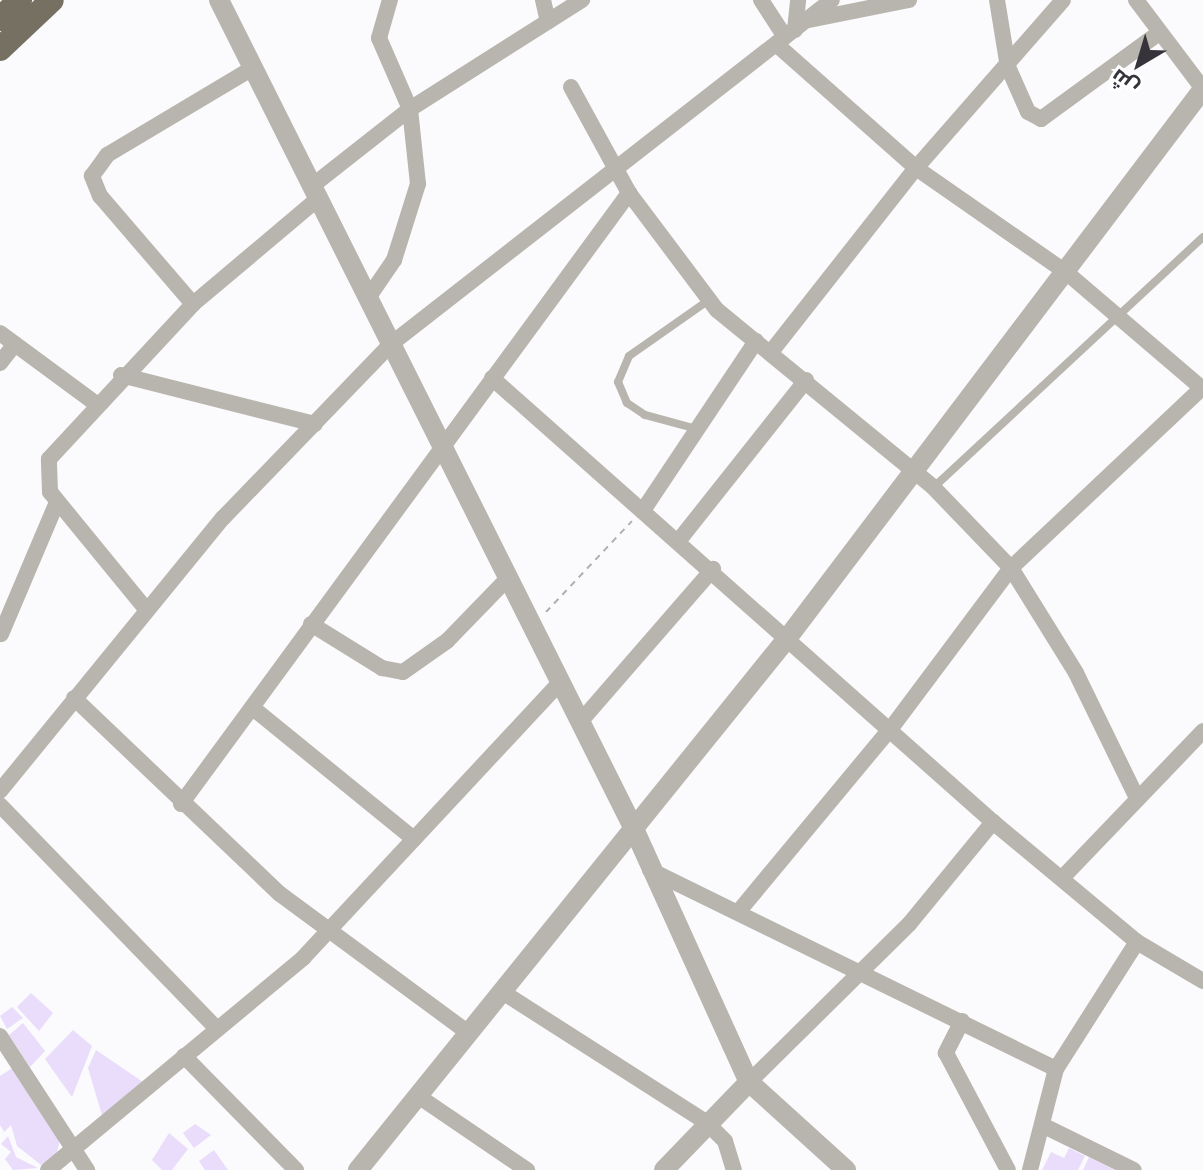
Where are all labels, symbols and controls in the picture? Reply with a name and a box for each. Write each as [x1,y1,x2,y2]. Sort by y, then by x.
north arrow [1099,24,1179,104]
text: ش [1103,61,1146,105]

